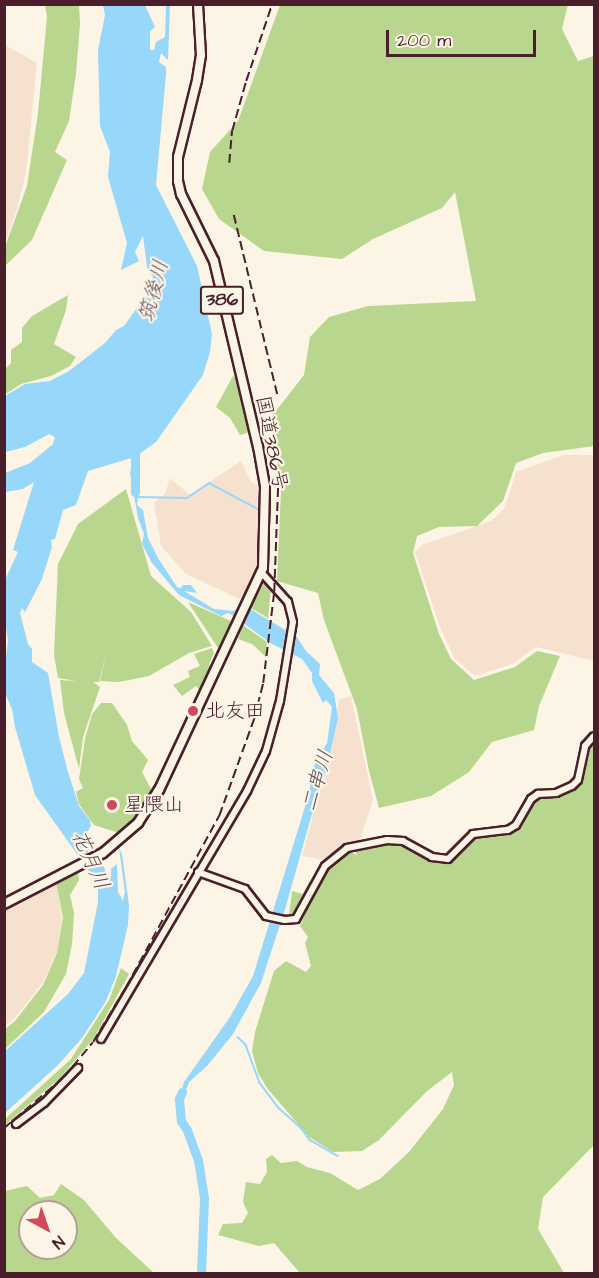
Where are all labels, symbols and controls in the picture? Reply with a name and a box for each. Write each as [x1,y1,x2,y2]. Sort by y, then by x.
scale bar [389,18,539,56]
text: 200 m [397,28,451,53]
water label: 筑後川 [134,257,174,325]
road number: 386 [200,285,244,315]
street label: 国道386号 [250,394,292,492]
place label: 北友田 [205,699,265,723]
marker: 北友田 [186,704,200,718]
water label: 二串川 [297,747,339,815]
place label: 星隈山 [124,793,184,817]
marker: 星隈山 [105,798,119,812]
water label: 花月川 [66,826,114,894]
north arrow [18,1200,78,1260]
text: N [47,1231,69,1254]

